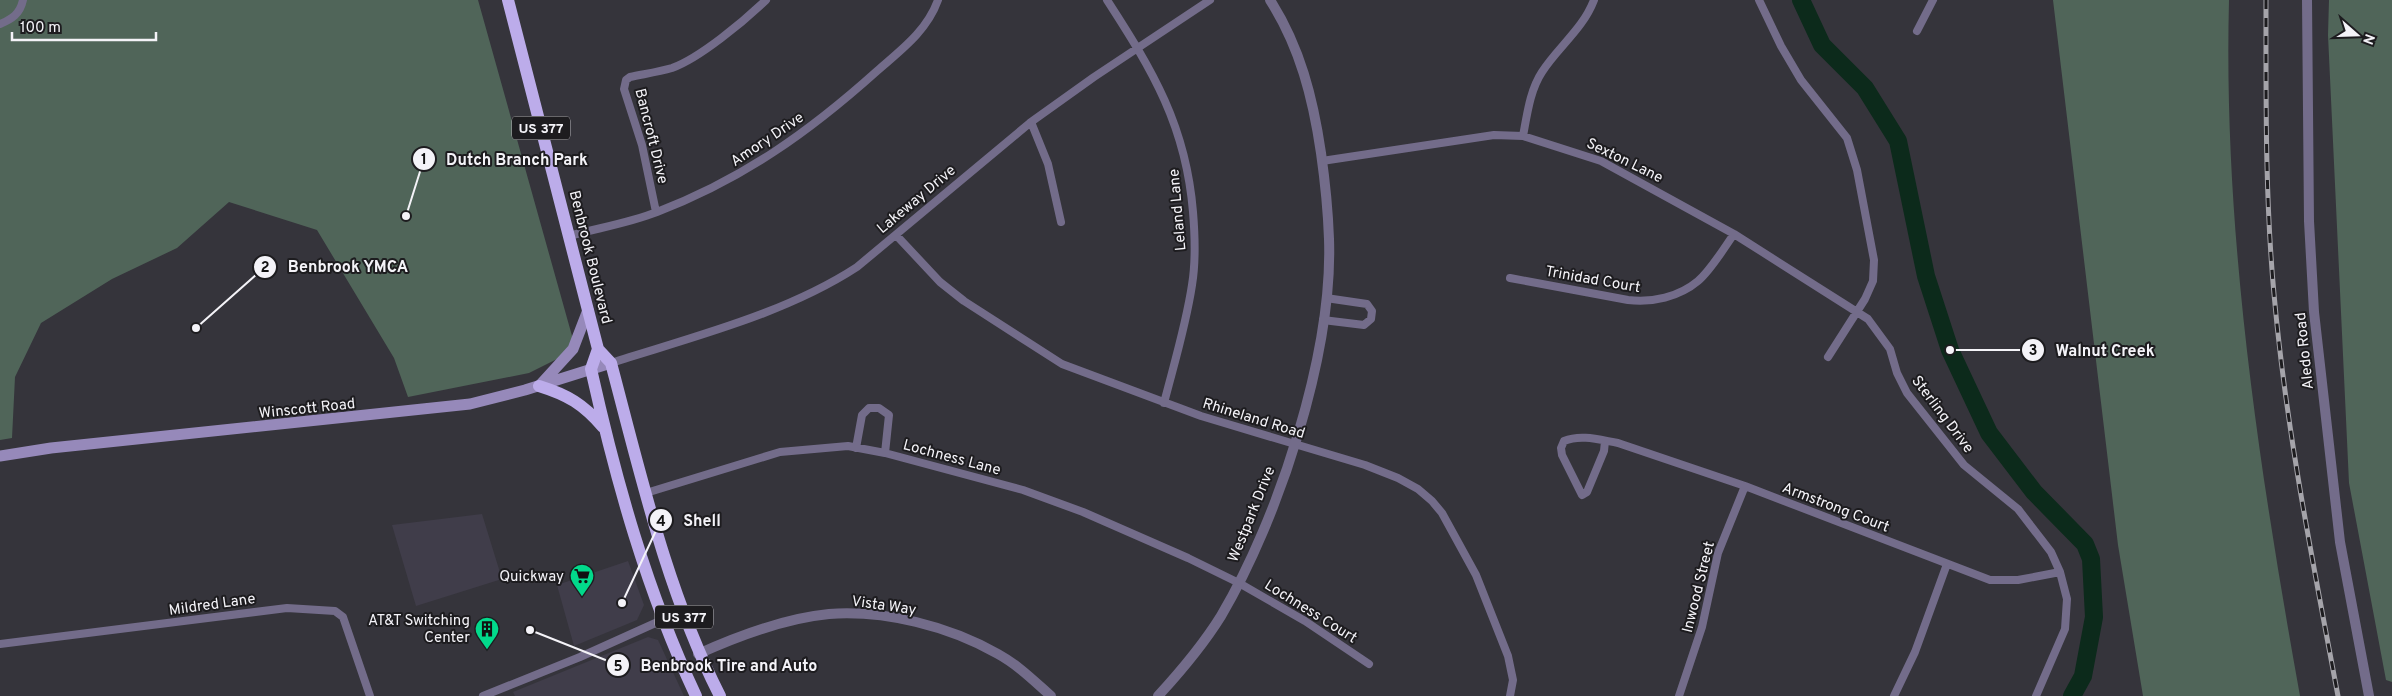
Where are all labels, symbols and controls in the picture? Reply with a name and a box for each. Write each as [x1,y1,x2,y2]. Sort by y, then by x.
scale bar [12,10,156,42]
north arrow [2332,10,2382,60]
text: 100 m [20,19,61,38]
text: N [2358,31,2378,47]
street label: Bancroft Drive [629,87,672,186]
street label: Amory Drive [728,109,808,172]
road number: US 377 [512,116,570,140]
street label: Sexton Lane [1583,135,1666,188]
callout: Dutch Branch Park [411,143,598,174]
text: 1 [421,151,427,170]
text: Dutch Branch Park [446,151,588,171]
street label: Lakeway Drive [874,162,960,239]
street label: Leland Lane [1165,168,1192,252]
street label: Benbrook Boulevard [564,189,615,326]
callout: Benbrook YMCA [253,251,419,282]
text: Benbrook YMCA [288,258,408,278]
text: 2 [260,259,270,278]
street label: Trinidad Court [1544,263,1642,298]
street label: Aledo Road [2292,311,2319,390]
callout: Walnut Creek [2020,335,2164,366]
text: 3 [2029,342,2038,361]
text: Walnut Creek [2055,342,2155,362]
street label: Sterling Drive [1906,372,1977,457]
street label: Winscott Road [258,395,356,424]
street label: Rhineland Road [1200,395,1307,444]
street label: Lochness Lane [901,436,1003,481]
street label: Westpark Drive [1225,464,1280,565]
street label: Armstrong Court [1779,479,1892,538]
callout: Shell [649,505,731,536]
text: Shell [683,512,721,532]
text: 4 [656,513,666,532]
street label: Inwood Street [1679,540,1720,635]
supermarket icon: Quickway [569,563,595,597]
place label: Quickway [499,568,564,587]
street label: Lochness Court [1260,576,1360,648]
street label: Mildred Lane [168,590,257,621]
street label: Vista Way [850,593,917,620]
road number: US 377 [655,606,713,628]
place label: AT&T Switching Center [368,612,470,648]
building icon: AT&T Switching Center [474,616,500,650]
callout: Benbrook Tire and Auto [605,650,828,681]
text: Benbrook Tire and Auto [641,657,817,677]
text: 5 [613,658,623,677]

